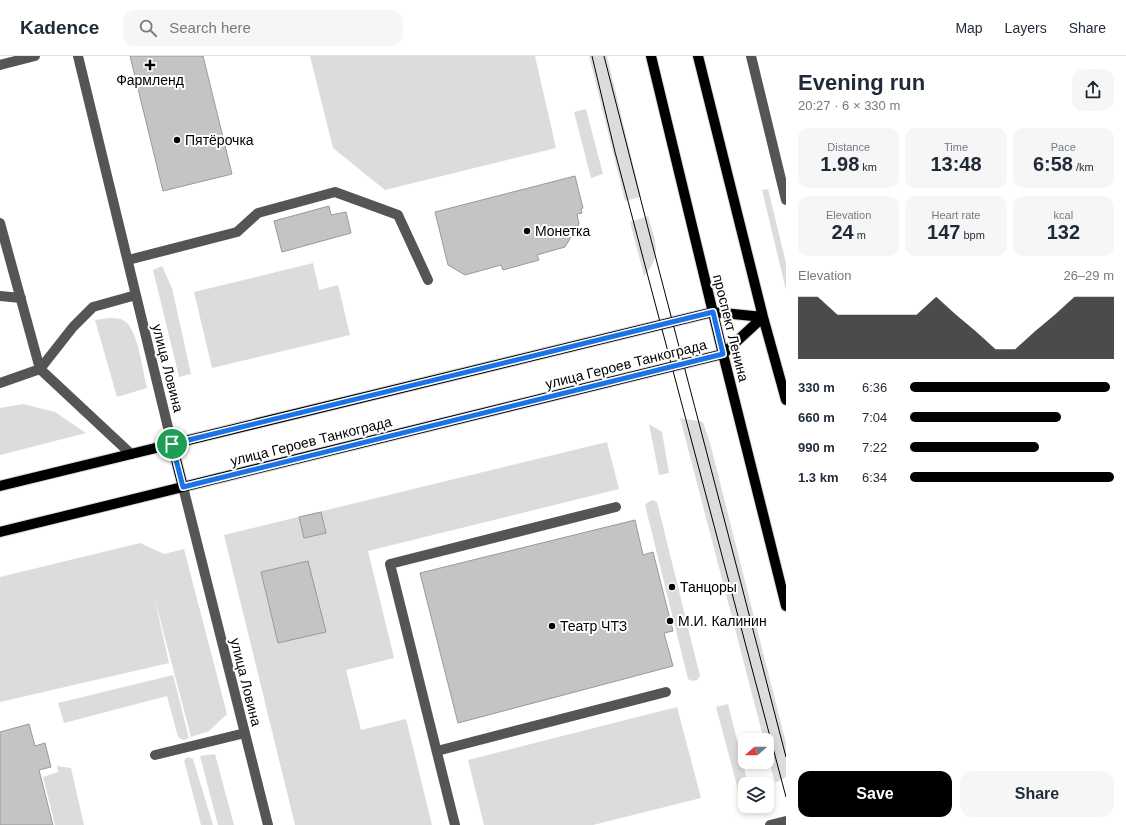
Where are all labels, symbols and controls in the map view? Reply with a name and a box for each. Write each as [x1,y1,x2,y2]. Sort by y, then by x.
search box [123,10,403,46]
text: Kadence [20,17,99,38]
icon: search [137,17,159,39]
text: Search here [169,19,251,36]
text: Map [955,20,983,36]
text: Layers [1005,20,1047,36]
text: Share [1069,20,1106,36]
marker: Фармленд [145,60,155,70]
button: share [1072,69,1114,111]
text: Evening run [798,70,925,95]
place label: Фармленд [116,72,184,88]
text: 20:27 · 6 × 330 m [798,98,900,113]
place label: Пятёрочка [185,132,254,148]
marker: Пятёрочка [172,135,182,145]
text: Distance [827,141,870,153]
text: Time [944,141,968,153]
text: Pace [1051,141,1076,153]
text: 1.98 [820,153,859,175]
text: 13:48 [930,153,982,175]
text: 6:58 [1033,153,1073,175]
text: km [859,161,877,173]
text: /km [1073,161,1094,173]
text: Elevation [826,209,871,221]
text: Heart rate [932,209,980,221]
text: kcal [1054,209,1073,221]
text: 24 [831,221,854,243]
text: 147 [927,221,960,243]
text: 132 [1047,221,1080,243]
place label: Монетка [535,223,591,239]
marker: Монетка [522,226,532,236]
text: m [854,229,866,241]
text: bpm [960,229,985,241]
text: Elevation [798,268,851,283]
text: 26–29 m [1063,268,1114,283]
street label: проспект Ленина [710,273,752,384]
street label: улица Ловина [149,322,187,414]
street label: улица Героев Танкограда [544,336,708,392]
text: 330 m [798,380,835,395]
text: 6:36 [862,380,887,395]
text: 660 m [798,410,835,425]
text: 7:04 [862,410,887,425]
street label: улица Героев Танкограда [229,413,393,469]
pin [155,427,189,461]
icon: arrive [161,433,183,455]
text: 990 m [798,440,835,455]
text: 7:22 [862,440,887,455]
text: 1.3 km [798,470,838,485]
text: 6:34 [862,470,887,485]
place label: Танцоры [680,579,737,595]
marker: Танцоры [667,582,677,592]
place label: М.И. Калинин [678,613,767,629]
marker: М.И. Калинин [665,616,675,626]
place label: Театр ЧТЗ [560,618,627,634]
marker: Театр ЧТЗ [547,621,557,631]
street label: улица Ловина [227,636,265,728]
north arrow [738,733,774,769]
map controls [738,733,774,813]
button: Save [798,771,952,817]
button: Share [960,771,1114,817]
button: layers [738,777,774,813]

